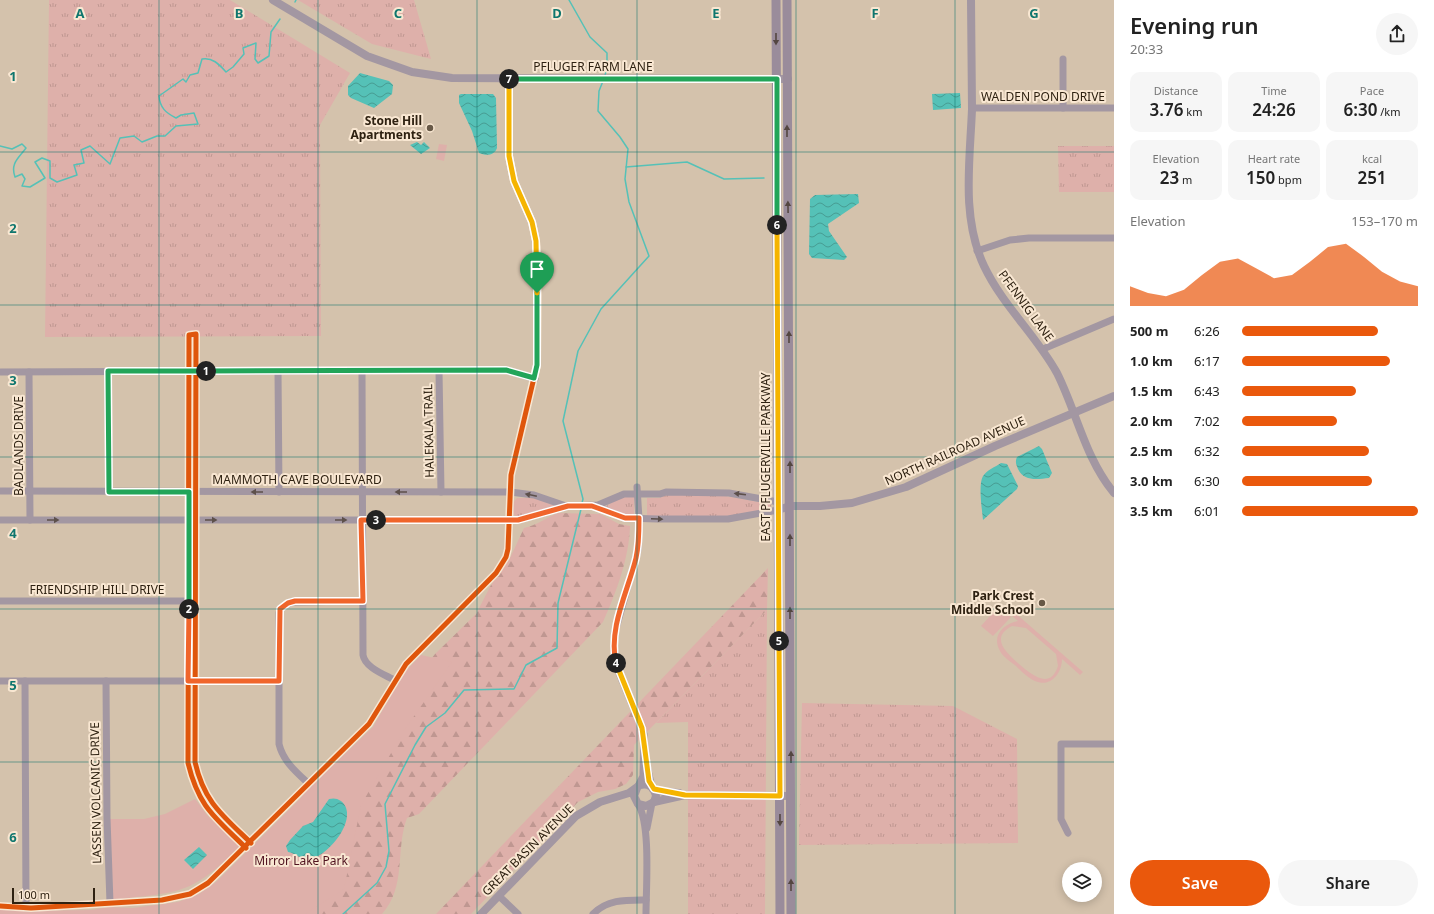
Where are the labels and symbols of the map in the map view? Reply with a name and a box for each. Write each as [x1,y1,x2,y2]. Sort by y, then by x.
text: A [76,4,85,22]
text: B [235,4,243,22]
text: C [394,4,402,22]
text: D [552,4,562,22]
text: E [712,4,720,22]
text: F [871,4,879,22]
text: G [1029,4,1039,22]
one-way arrow [773,33,780,45]
street label: PFLUGER FARM LANE [533,58,653,75]
text: 1 [9,67,17,85]
pin: 7 [499,69,519,89]
street label: WALDEN POND DRIVE [981,88,1105,105]
place label: Stone Hill Apartments [350,112,422,143]
marker: Stone Hill Apartments [425,123,435,133]
one-way arrow [784,124,790,137]
one-way arrow [784,201,791,213]
pin: 6 [767,215,787,235]
text: 2 [9,219,17,237]
pin [520,252,554,293]
street label: PFENNIG LANE [995,267,1058,345]
one-way arrow [786,330,792,343]
pin: 1 [196,361,216,381]
text: 3 [9,371,17,389]
street label: EAST PFLUGERVILLE PARKWAY [757,372,774,542]
street label: HALEKALA TRAIL [419,384,438,478]
street label: BADLANDS DRIVE [10,396,27,496]
street label: NORTH RAILROAD AVENUE [882,412,1028,489]
one-way arrow [786,461,793,473]
street label: MAMMOTH CAVE BOULEVARD [212,471,382,488]
one-way arrow [250,489,263,495]
one-way arrow [394,489,407,495]
one-way arrow [734,491,746,497]
one-way arrow [525,492,537,498]
pin: 3 [366,510,386,530]
one-way arrow [651,516,664,522]
one-way arrow [47,517,60,523]
one-way arrow [205,517,218,523]
one-way arrow [335,517,348,523]
text: 4 [9,524,17,542]
one-way arrow [787,533,793,546]
street label: FRIENDSHIP HILL DRIVE [29,581,165,598]
place label: Park Crest Middle School [951,587,1034,618]
marker: Park Crest Middle School [1037,598,1047,608]
pin: 2 [179,599,199,619]
one-way arrow [787,606,793,619]
pin: 5 [769,631,789,651]
pin: 4 [606,653,626,673]
text: 5 [9,676,17,694]
street label: LASSEN VOLCANIC DRIVE [86,722,105,864]
one-way arrow [788,750,794,763]
street label: GREAT BASIN AVENUE [478,800,577,899]
one-way arrow [777,814,783,827]
text: 6 [9,828,17,846]
park label: Mirror Lake Park [254,852,348,869]
one-way arrow [788,878,794,891]
scale bar [12,886,95,905]

